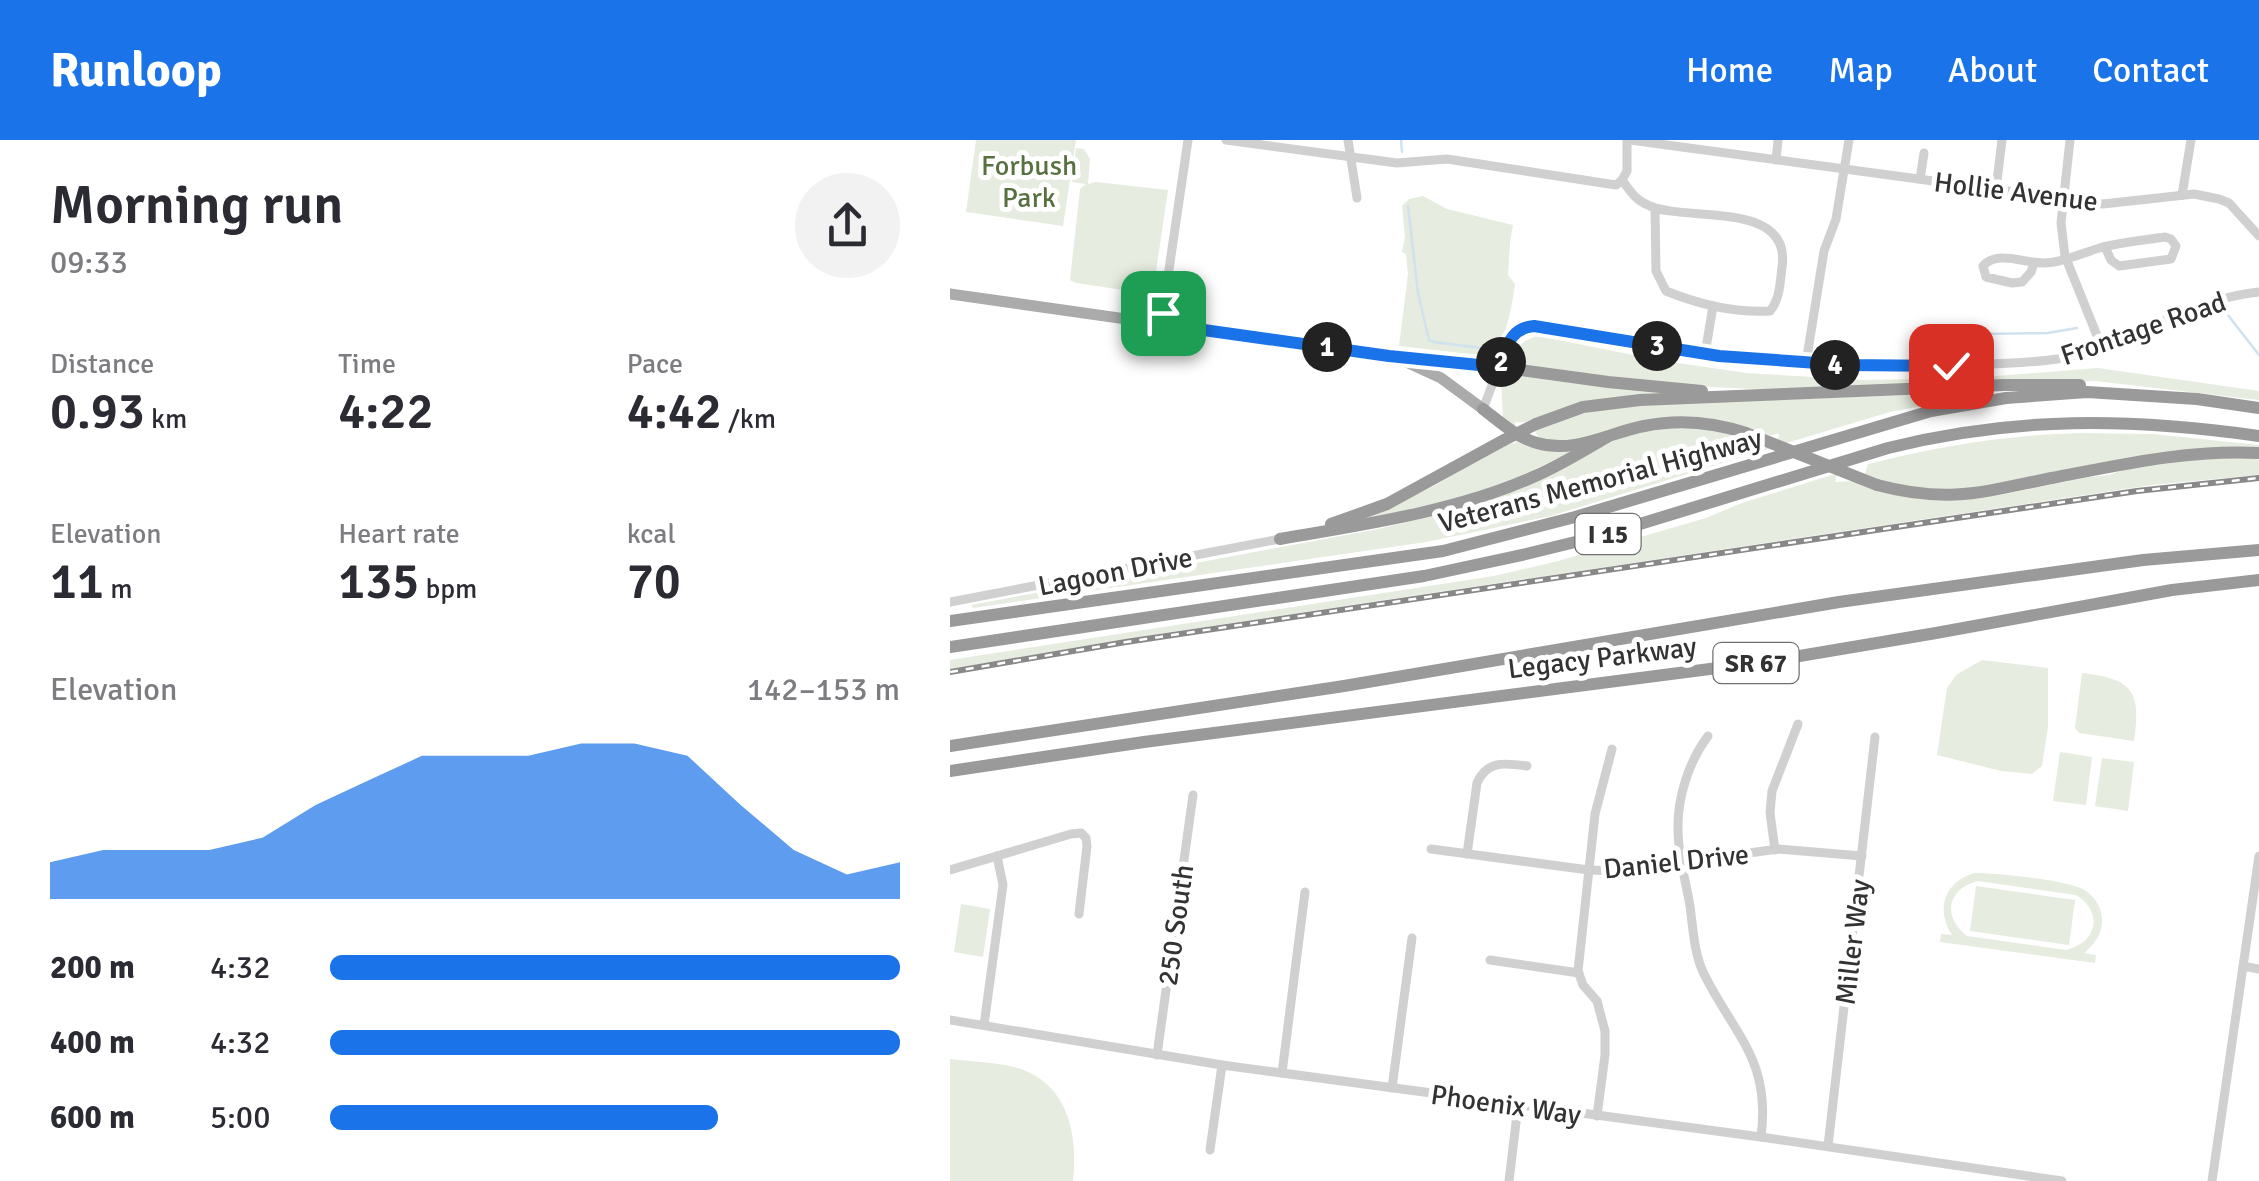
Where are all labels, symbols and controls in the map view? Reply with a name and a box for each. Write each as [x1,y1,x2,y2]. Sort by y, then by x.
text: Runloop [50,41,222,100]
text: Home [1686,49,1773,92]
text: Map [1828,49,1893,92]
text: About [1948,49,2037,92]
text: Contact [2092,49,2209,92]
park label: Forbush Park [981,149,1077,215]
street label: Hollie Avenue [1932,165,2100,219]
text: Morning run [50,171,343,239]
button: share [795,173,900,278]
text: 09:33 [50,243,128,282]
pin [1121,271,1206,356]
street label: Frontage Road [2056,285,2230,373]
icon: arrive [1136,286,1191,341]
pin: 3 [1632,321,1682,371]
pin: 1 [1302,322,1352,372]
pin [1909,324,1994,409]
text: 3 [1649,329,1665,363]
text: 1 [1319,330,1335,364]
pin: 2 [1476,337,1526,387]
icon: check [1924,339,1979,394]
pin: 4 [1810,340,1860,390]
text: 2 [1493,345,1509,379]
text: Distance [50,347,154,381]
text: Time [338,347,396,381]
text: Pace [627,347,683,381]
text: 4 [1827,348,1843,382]
text: 0.93 [50,381,145,443]
text: 4:22 [338,381,433,443]
text: 4:42 [627,381,722,443]
text: km [145,402,187,436]
text: /km [722,402,776,436]
street label: Veterans Memorial Highway [1435,421,1766,541]
road number: I 15 [1576,514,1640,554]
text: Elevation [50,517,162,551]
text: Heart rate [338,517,460,551]
text: kcal [627,517,676,551]
street label: Lagoon Drive [1035,540,1195,604]
text: 11 [50,551,104,613]
text: 135 [338,551,419,613]
text: 70 [627,551,681,613]
text: m [104,572,133,606]
text: bpm [419,572,477,606]
street label: Legacy Parkway [1506,630,1698,686]
road number: SR 67 [1714,643,1798,683]
text: Elevation [50,670,177,709]
text: 142–153 m [747,670,900,709]
street label: Daniel Drive [1602,837,1750,887]
street label: 250 South [1151,862,1201,988]
street label: Miller Way [1828,877,1878,1007]
text: 200 m [50,948,135,987]
text: 4:32 [210,948,270,987]
text: 400 m [50,1023,135,1062]
text: 4:32 [210,1023,270,1062]
street label: Phoenix Way [1429,1078,1583,1132]
text: 600 m [50,1098,135,1137]
text: 5:00 [210,1098,270,1137]

